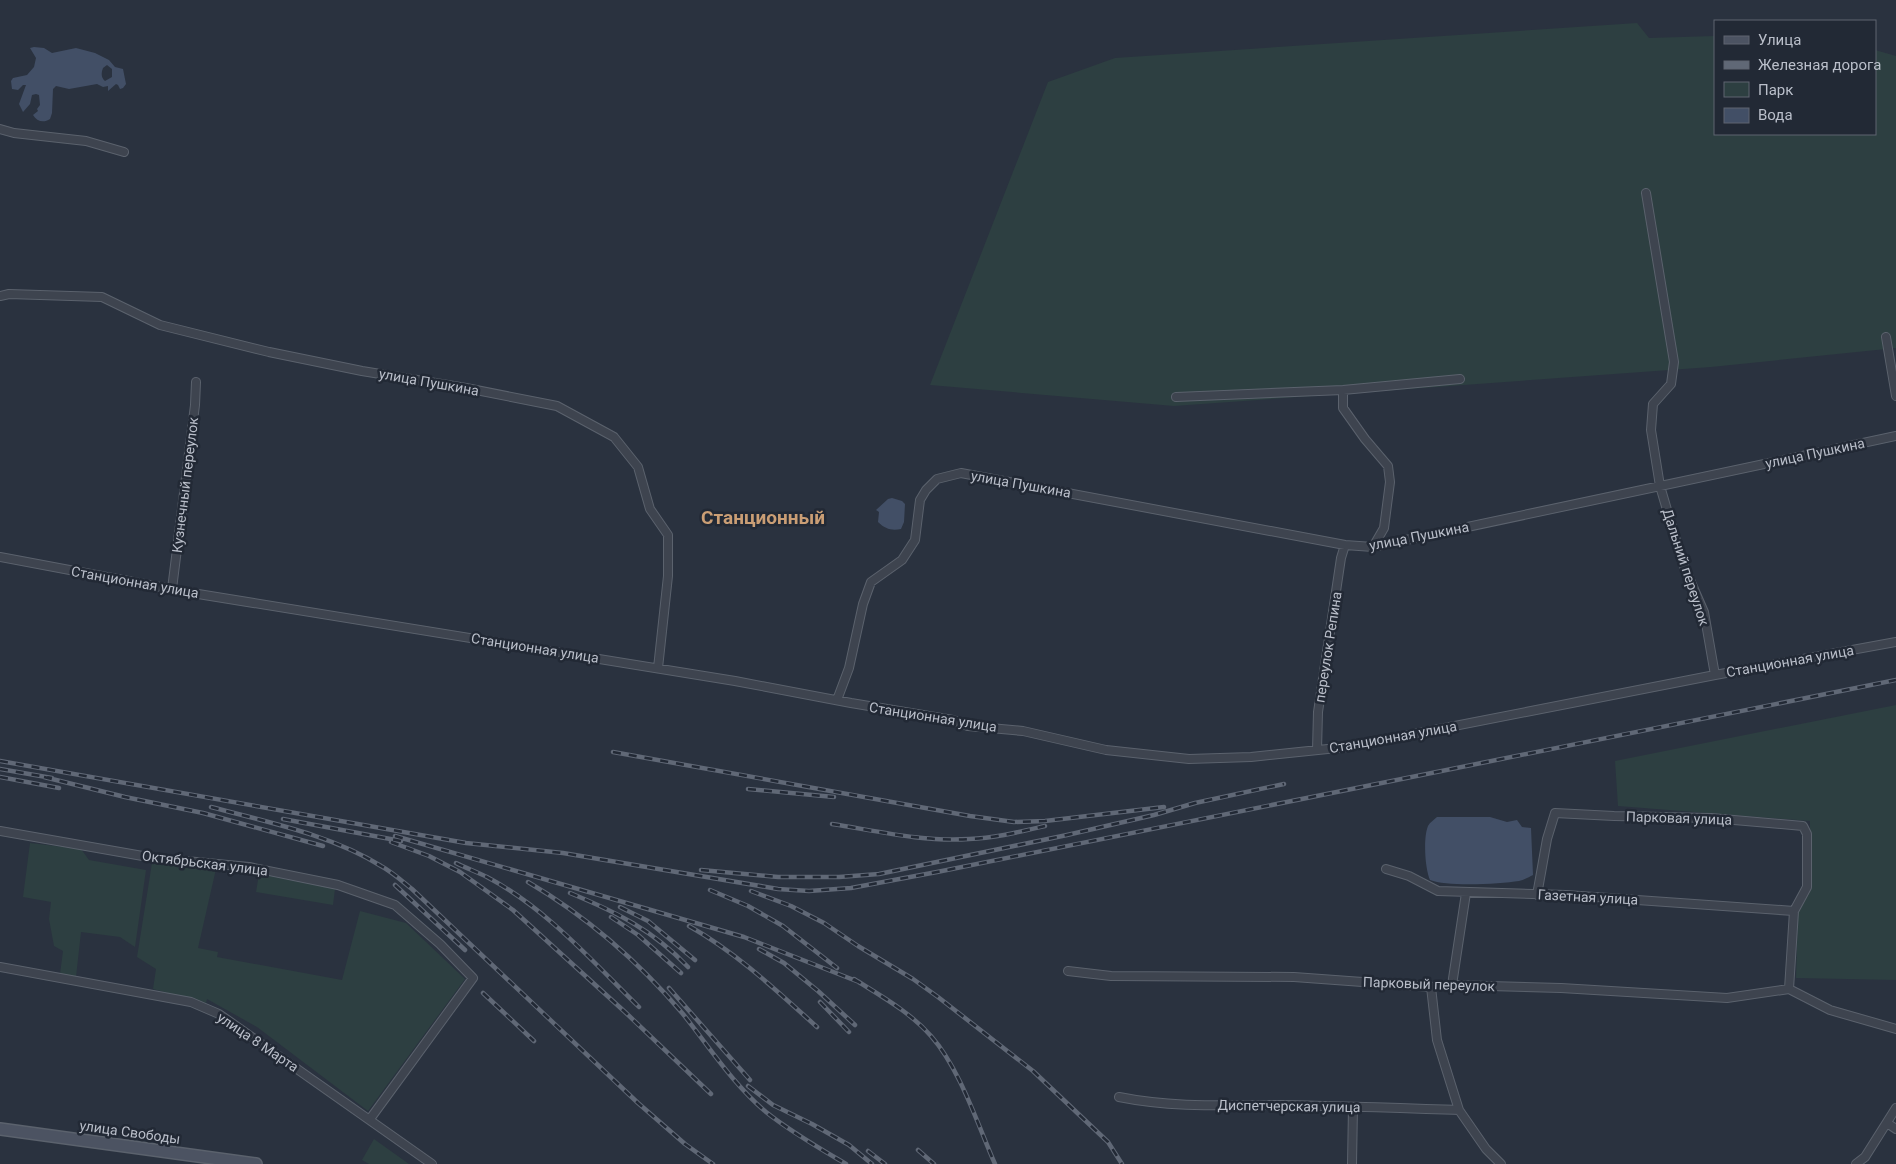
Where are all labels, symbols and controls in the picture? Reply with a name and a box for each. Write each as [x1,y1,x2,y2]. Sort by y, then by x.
legend [1714,20,1876,135]
text: Улица [1758,31,1801,49]
text: Железная дорога [1758,56,1881,74]
text: Парк [1758,81,1793,99]
text: Вода [1758,106,1793,124]
street label: улица Пушкина [378,365,480,399]
street label: Кузнечный переулок [169,416,201,554]
street label: улица Пушкина [1764,435,1866,471]
street label: улица Пушкина [970,467,1072,501]
district label: Станционный [701,506,825,529]
street label: Дальний переулок [1660,506,1713,628]
street label: улица Пушкина [1368,518,1470,554]
street label: Станционная улица [70,563,200,601]
street label: переулок Репина [1311,590,1345,704]
street label: Станционная улица [470,630,600,666]
street label: Станционная улица [1725,642,1855,680]
street label: Станционная улица [868,699,998,735]
street label: Станционная улица [1328,718,1458,756]
street label: Парковая улица [1626,808,1732,828]
street label: Октябрьская улица [141,847,269,879]
street label: Газетная улица [1537,886,1639,908]
street label: Парковый переулок [1363,974,1496,994]
street label: улица 8 Марта [214,1009,302,1075]
street label: Диспетчерская улица [1217,1097,1361,1115]
street label: улица Свободы [79,1117,181,1147]

